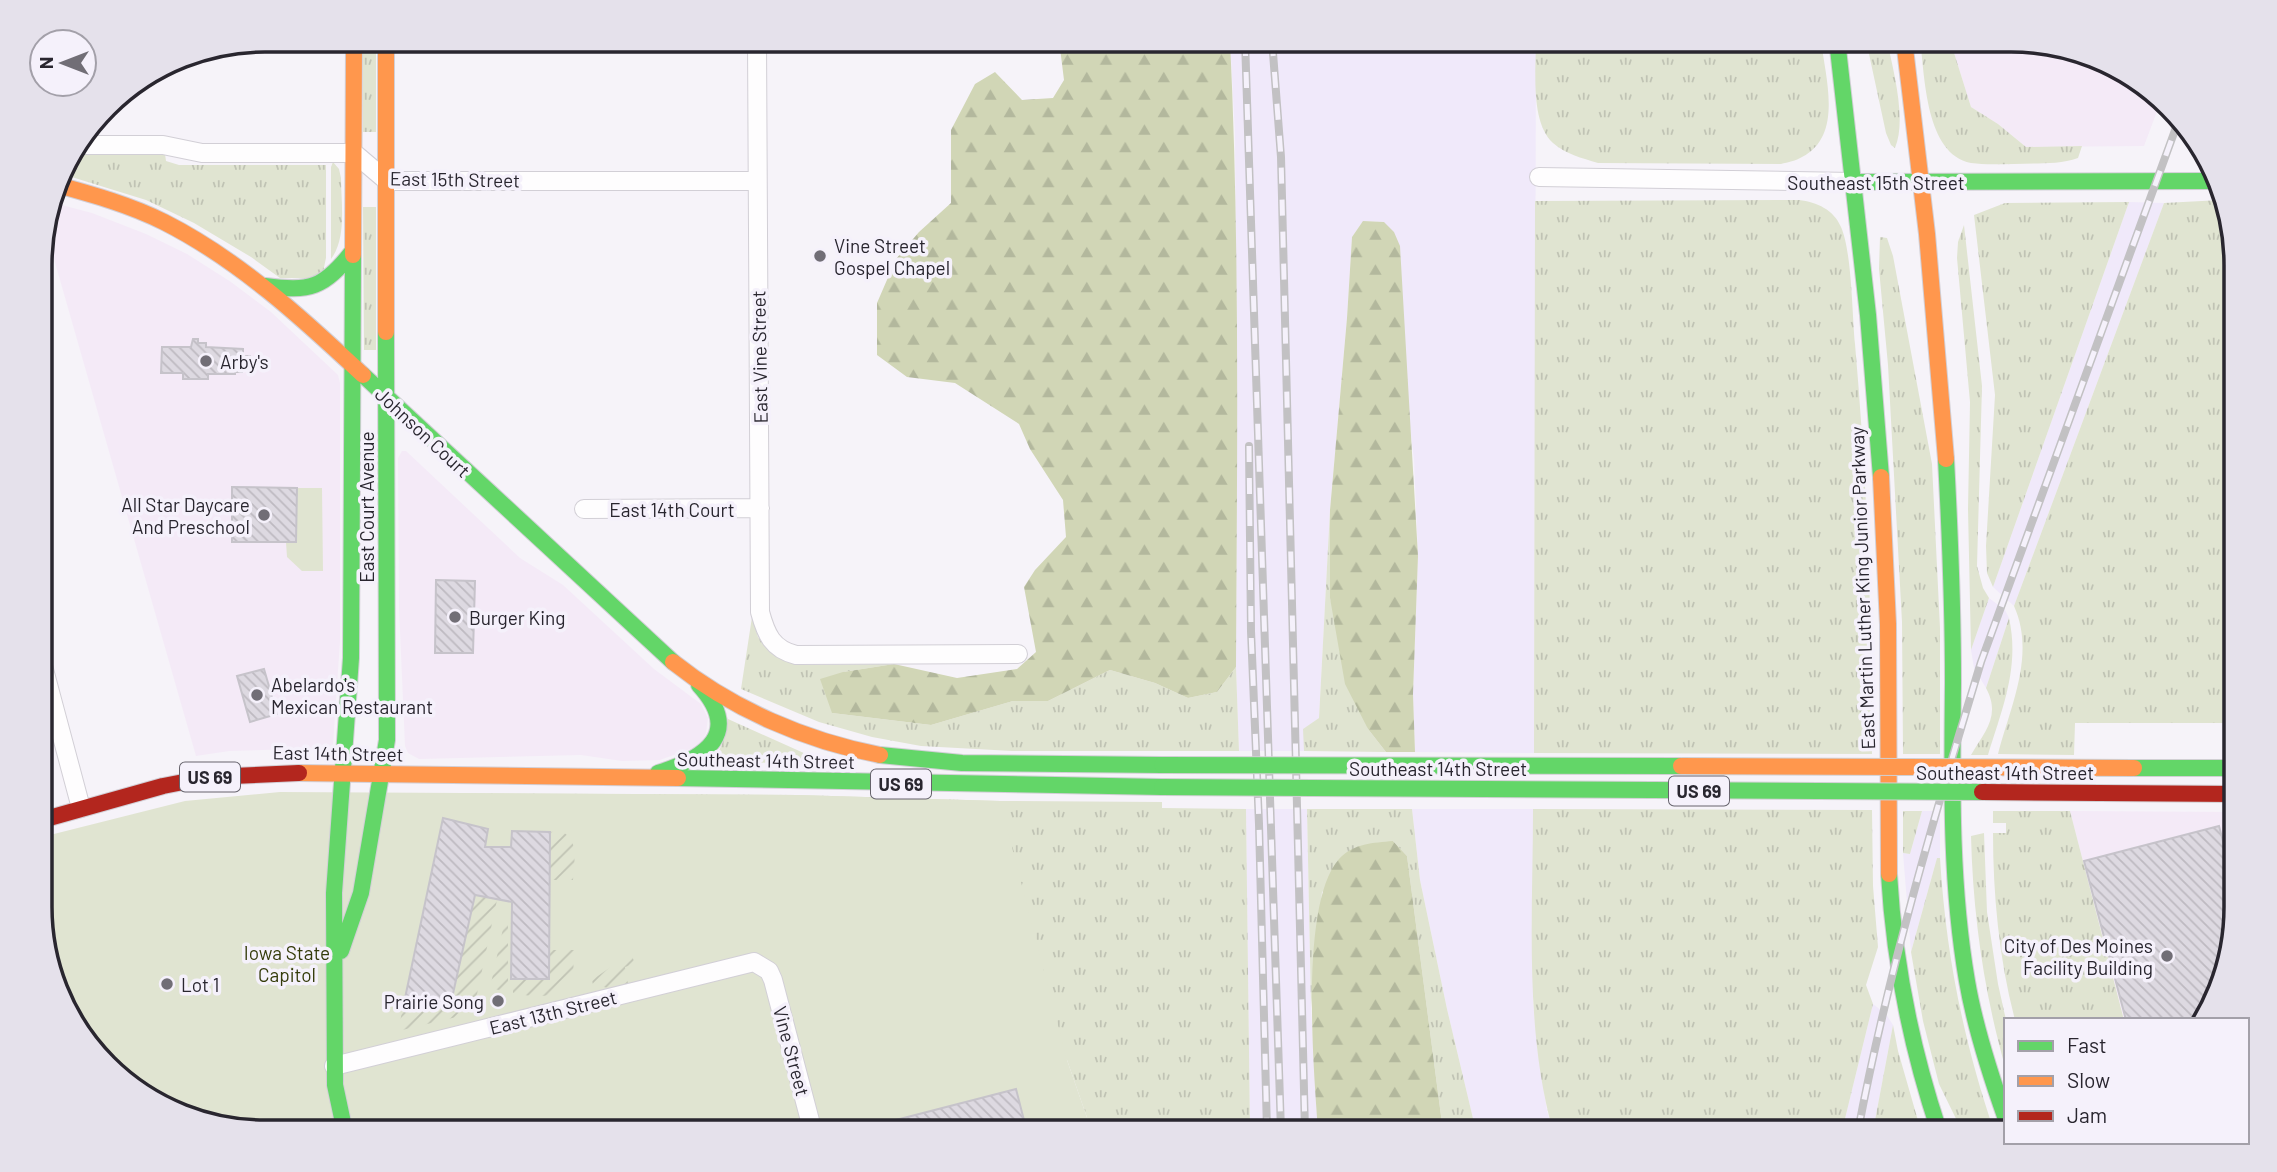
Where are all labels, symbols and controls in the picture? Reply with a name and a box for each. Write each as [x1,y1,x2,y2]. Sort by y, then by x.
north arrow [28,28,98,98]
text: N [34,57,57,69]
street label: East 15th Street [390,166,520,192]
street label: Southeast 15th Street [1787,171,1965,194]
place label: Vine Street Gospel Chapel [834,234,950,279]
marker: Vine Street Gospel Chapel [812,248,828,264]
street label: East Vine Street [746,290,772,424]
place label: Arby's [220,350,269,373]
marker: Arby's [198,353,214,369]
street label: Johnson Court [371,382,475,482]
street label: East Martin Luther King Junior Parkway [1845,426,1879,750]
street label: East Court Avenue [355,431,378,583]
place label: All Star Daycare And Preschool [121,493,250,538]
street label: East 14th Court [609,498,735,521]
marker: All Star Daycare And Preschool [256,507,272,523]
place label: Burger King [469,606,565,629]
marker: Burger King [447,609,463,625]
place label: Abelardo's Mexican Restaurant [271,673,433,718]
marker: Abelardo's Mexican Restaurant [249,687,265,703]
street label: East 14th Street [272,740,404,766]
street label: Southeast 14th Street [677,747,855,773]
street label: Southeast 14th Street [1349,757,1527,780]
street label: Southeast 14th Street [1916,761,2094,784]
road number: US 69 [180,762,240,792]
road number: US 69 [871,770,931,798]
road number: US 69 [1669,776,1729,806]
place label: City of Des Moines Facility Building [2004,934,2153,979]
park label: Iowa State Capitol [244,941,330,986]
marker: City of Des Moines Facility Building [2159,948,2175,964]
place label: Lot 1 [181,973,219,996]
marker: Lot 1 [159,976,175,992]
street label: East 13th Street [487,985,619,1039]
place label: Prairie Song [384,990,484,1013]
marker: Prairie Song [490,993,506,1009]
street label: Vine Street [769,1004,815,1098]
legend [2004,1018,2249,1144]
text: Fast [2067,1032,2107,1057]
text: Slow [2067,1067,2110,1092]
text: Jam [2067,1102,2107,1127]

